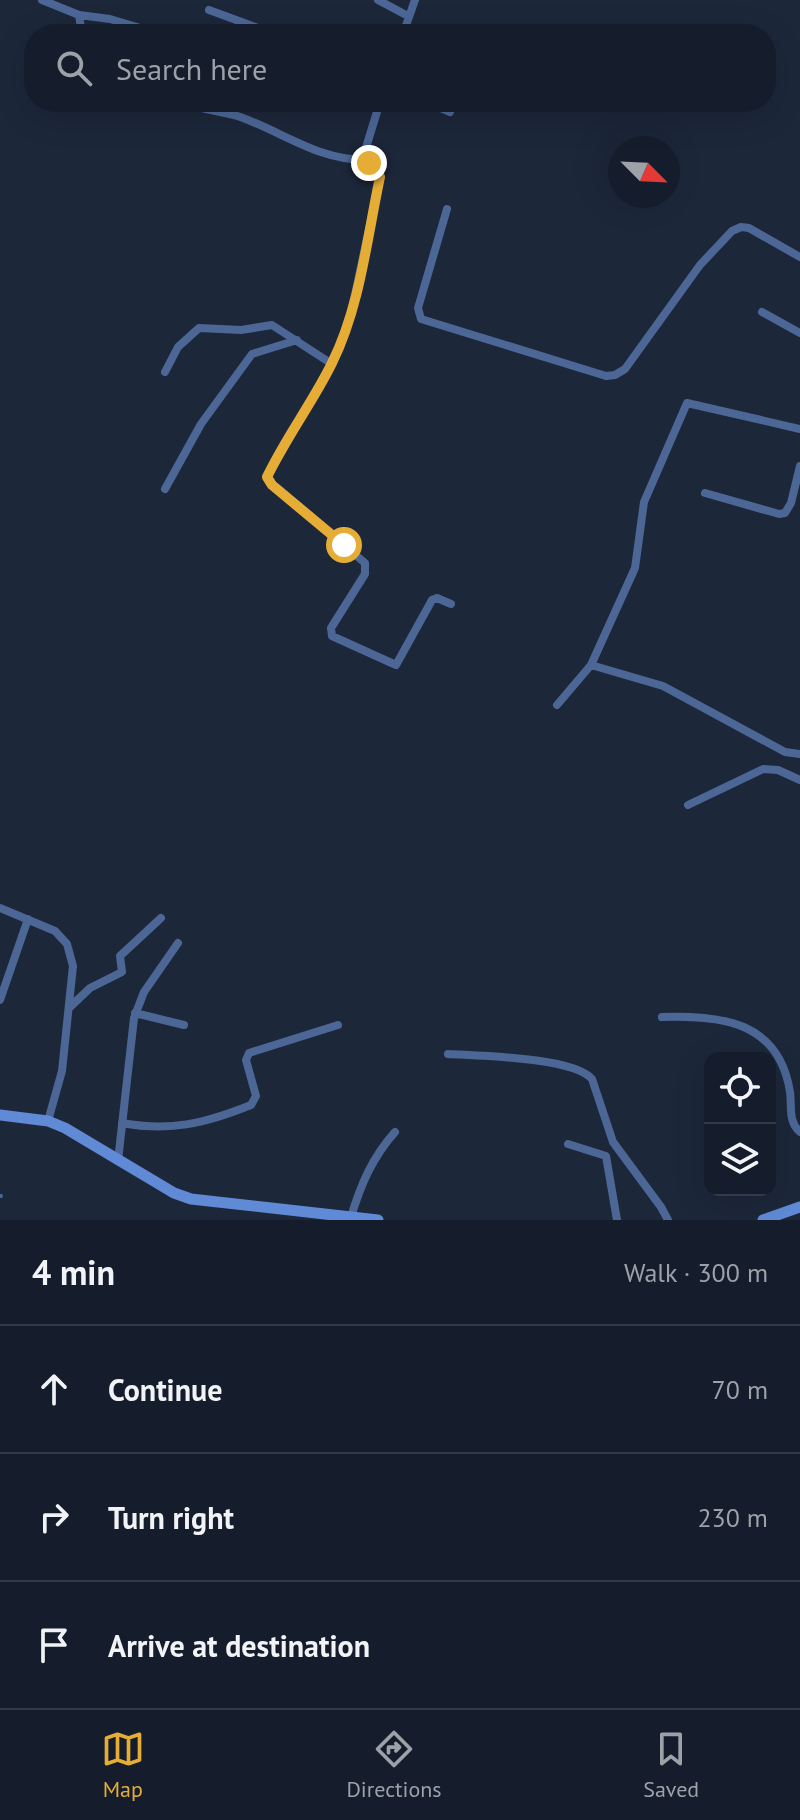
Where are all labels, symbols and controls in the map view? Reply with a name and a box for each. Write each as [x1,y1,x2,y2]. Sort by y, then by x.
search box [24,24,776,112]
icon: search [52,46,96,90]
text: Search here [116,49,267,88]
north arrow [608,136,680,208]
route end [351,145,387,181]
route start [326,527,362,563]
map controls [704,1052,776,1196]
button: locate [704,1052,776,1124]
button: layers [704,1124,776,1196]
text: 4 min [32,1250,115,1294]
text: Walk · 300 m [624,1256,768,1289]
icon: ahead [32,1367,76,1411]
text: Continue [108,1370,222,1409]
text: 70 m [712,1373,768,1406]
icon: right [32,1495,76,1539]
text: Turn right [108,1498,234,1537]
text: 230 m [697,1501,768,1534]
icon: arrive [32,1623,76,1667]
text: Arrive at destination [108,1626,370,1665]
tab: Map [101,1727,145,1803]
tab: Directions [346,1727,442,1803]
tab: Saved [643,1727,699,1803]

